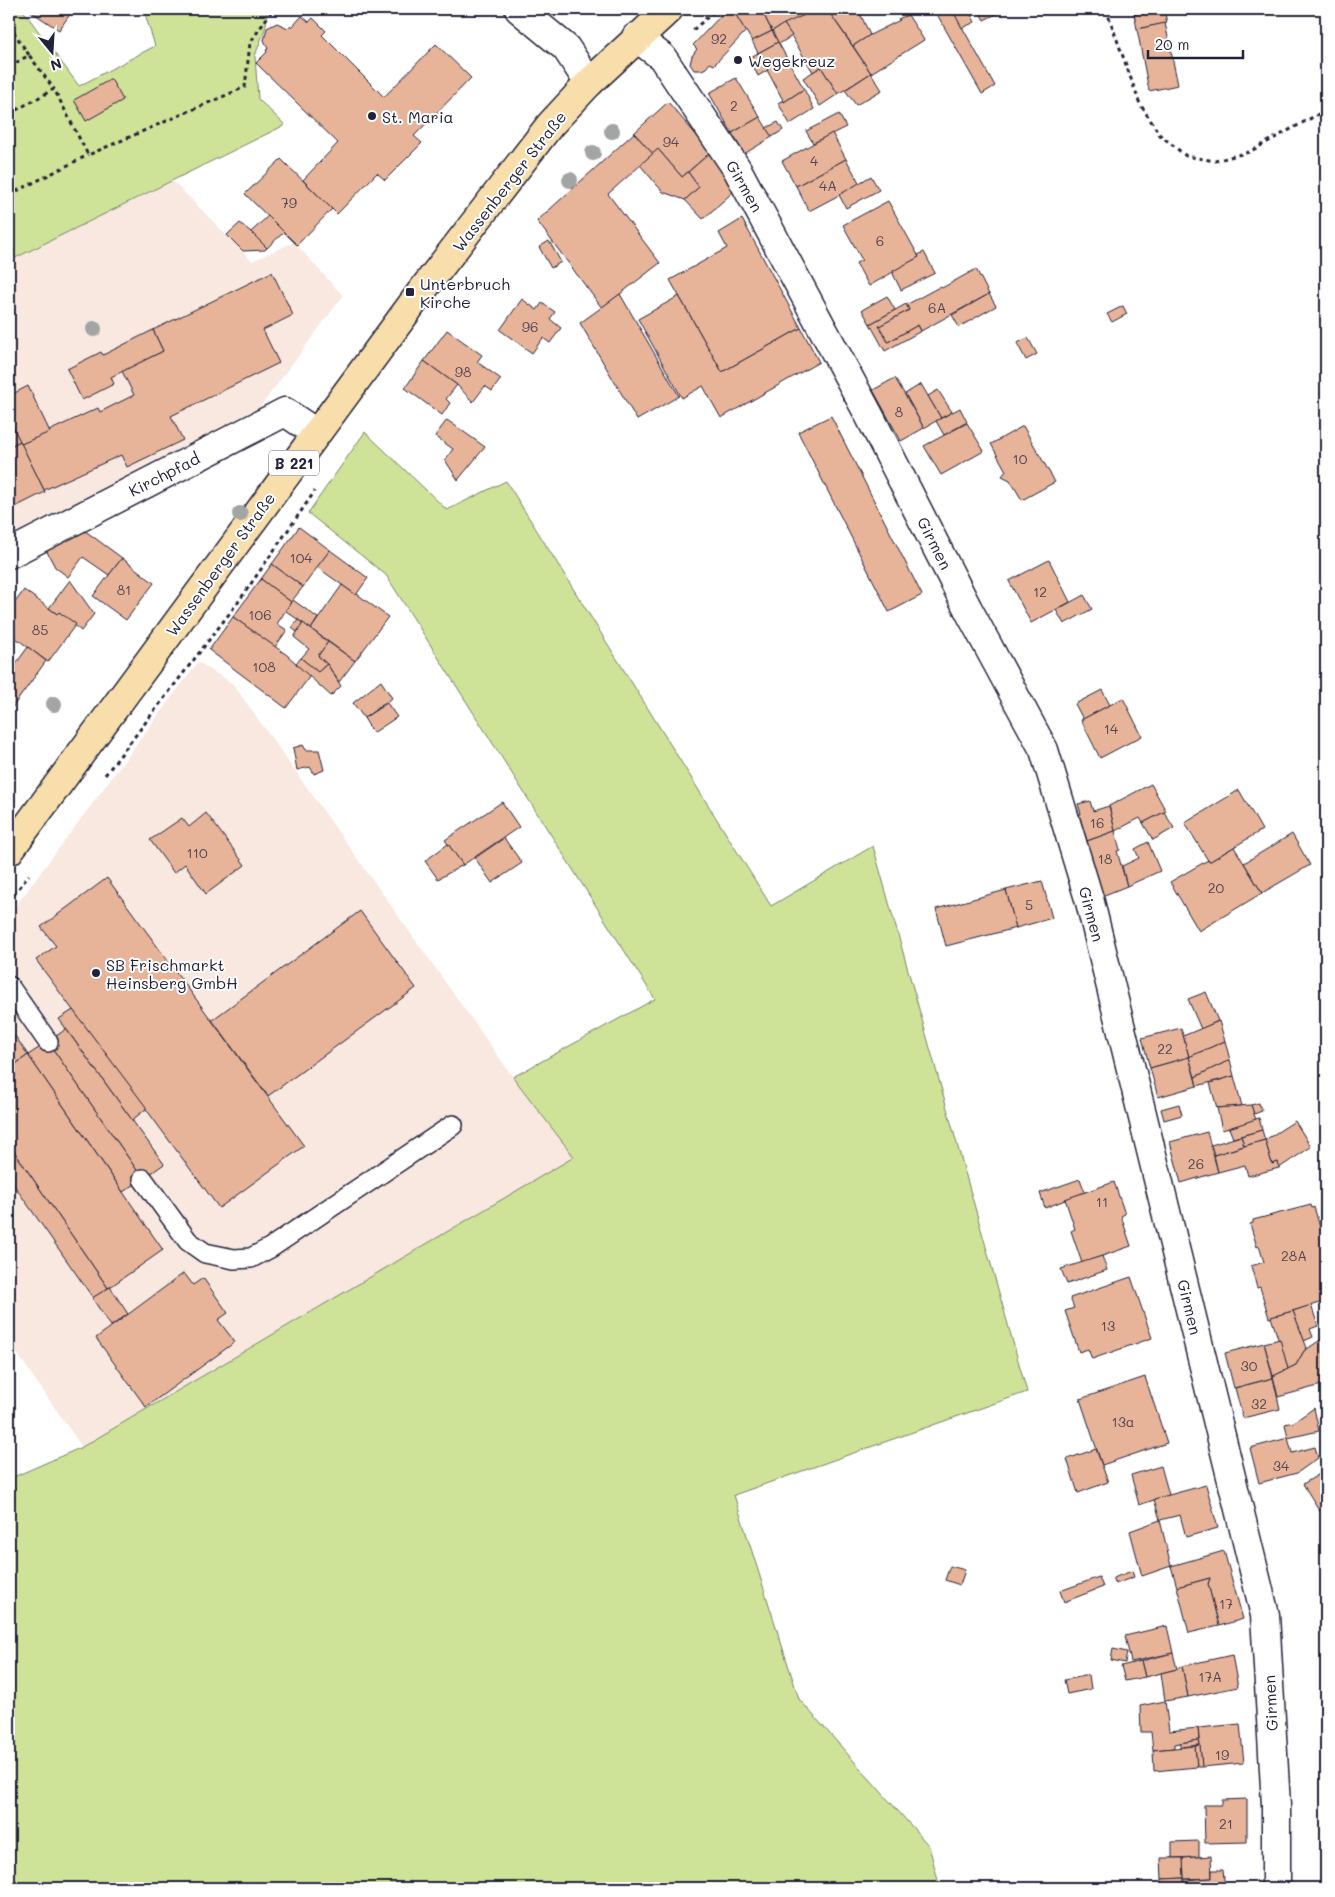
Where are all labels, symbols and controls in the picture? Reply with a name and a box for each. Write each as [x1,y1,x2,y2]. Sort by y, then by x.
north arrow [28,28,78,78]
scale bar [1148,28,1242,60]
house number: 92 [711,29,727,48]
text: 20 m [1155,34,1189,54]
place label: Wegekreuz [748,50,835,71]
text: N [48,54,64,76]
marker: Wegekreuz [732,54,744,66]
house number: 2 [730,96,738,115]
place label: St. Maria [382,106,454,127]
street label: Wassenberger Straße [448,106,570,256]
marker: St. Maria [366,110,378,122]
house number: 94 [663,132,680,151]
house number: 4 [810,151,819,170]
street label: Girmen [722,156,768,216]
house number: 4A [819,176,837,195]
house number: 79 [281,193,297,212]
house number: 6 [876,231,884,250]
place label: Unterbruch Kirche [420,273,510,312]
marker: Unterbruch Kirche [404,286,416,298]
house number: 6A [928,298,946,317]
house number: 96 [522,317,538,336]
house number: 98 [455,362,471,381]
house number: 8 [895,402,903,421]
street label: Kirchpfad [125,447,203,501]
house number: 10 [1013,449,1028,468]
road number: B 221 [269,450,319,476]
street label: Wassenberger Straße [161,488,279,640]
street label: Girmen [913,513,957,573]
house number: 104 [289,548,313,567]
house number: 81 [117,580,131,599]
house number: 12 [1033,582,1047,601]
house number: 106 [248,605,272,624]
house number: 85 [32,620,48,639]
house number: 108 [252,657,276,676]
house number: 14 [1104,719,1119,738]
house number: 16 [1090,813,1104,832]
house number: 110 [186,843,208,862]
house number: 18 [1098,849,1112,868]
house number: 20 [1208,878,1225,897]
street label: Girmen [1075,884,1109,944]
house number: 5 [1025,895,1033,914]
place label: SB Frischmarkt Heinsberg GmbH [106,954,238,993]
marker: SB Frischmarkt Heinsberg GmbH [90,967,102,979]
house number: 22 [1157,1039,1173,1058]
house number: 26 [1188,1154,1204,1173]
house number: 11 [1096,1192,1108,1211]
house number: 28A [1281,1246,1307,1265]
street label: Girmen [1173,1277,1207,1337]
house number: 13 [1101,1316,1115,1335]
house number: 30 [1241,1356,1258,1375]
house number: 32 [1251,1394,1267,1413]
house number: 13a [1111,1412,1135,1431]
house number: 34 [1273,1456,1290,1475]
house number: 17 [1219,1594,1233,1613]
house number: 17A [1198,1667,1222,1686]
street label: Girmen [1258,1674,1282,1732]
house number: 19 [1215,1745,1229,1764]
house number: 21 [1219,1814,1233,1833]

